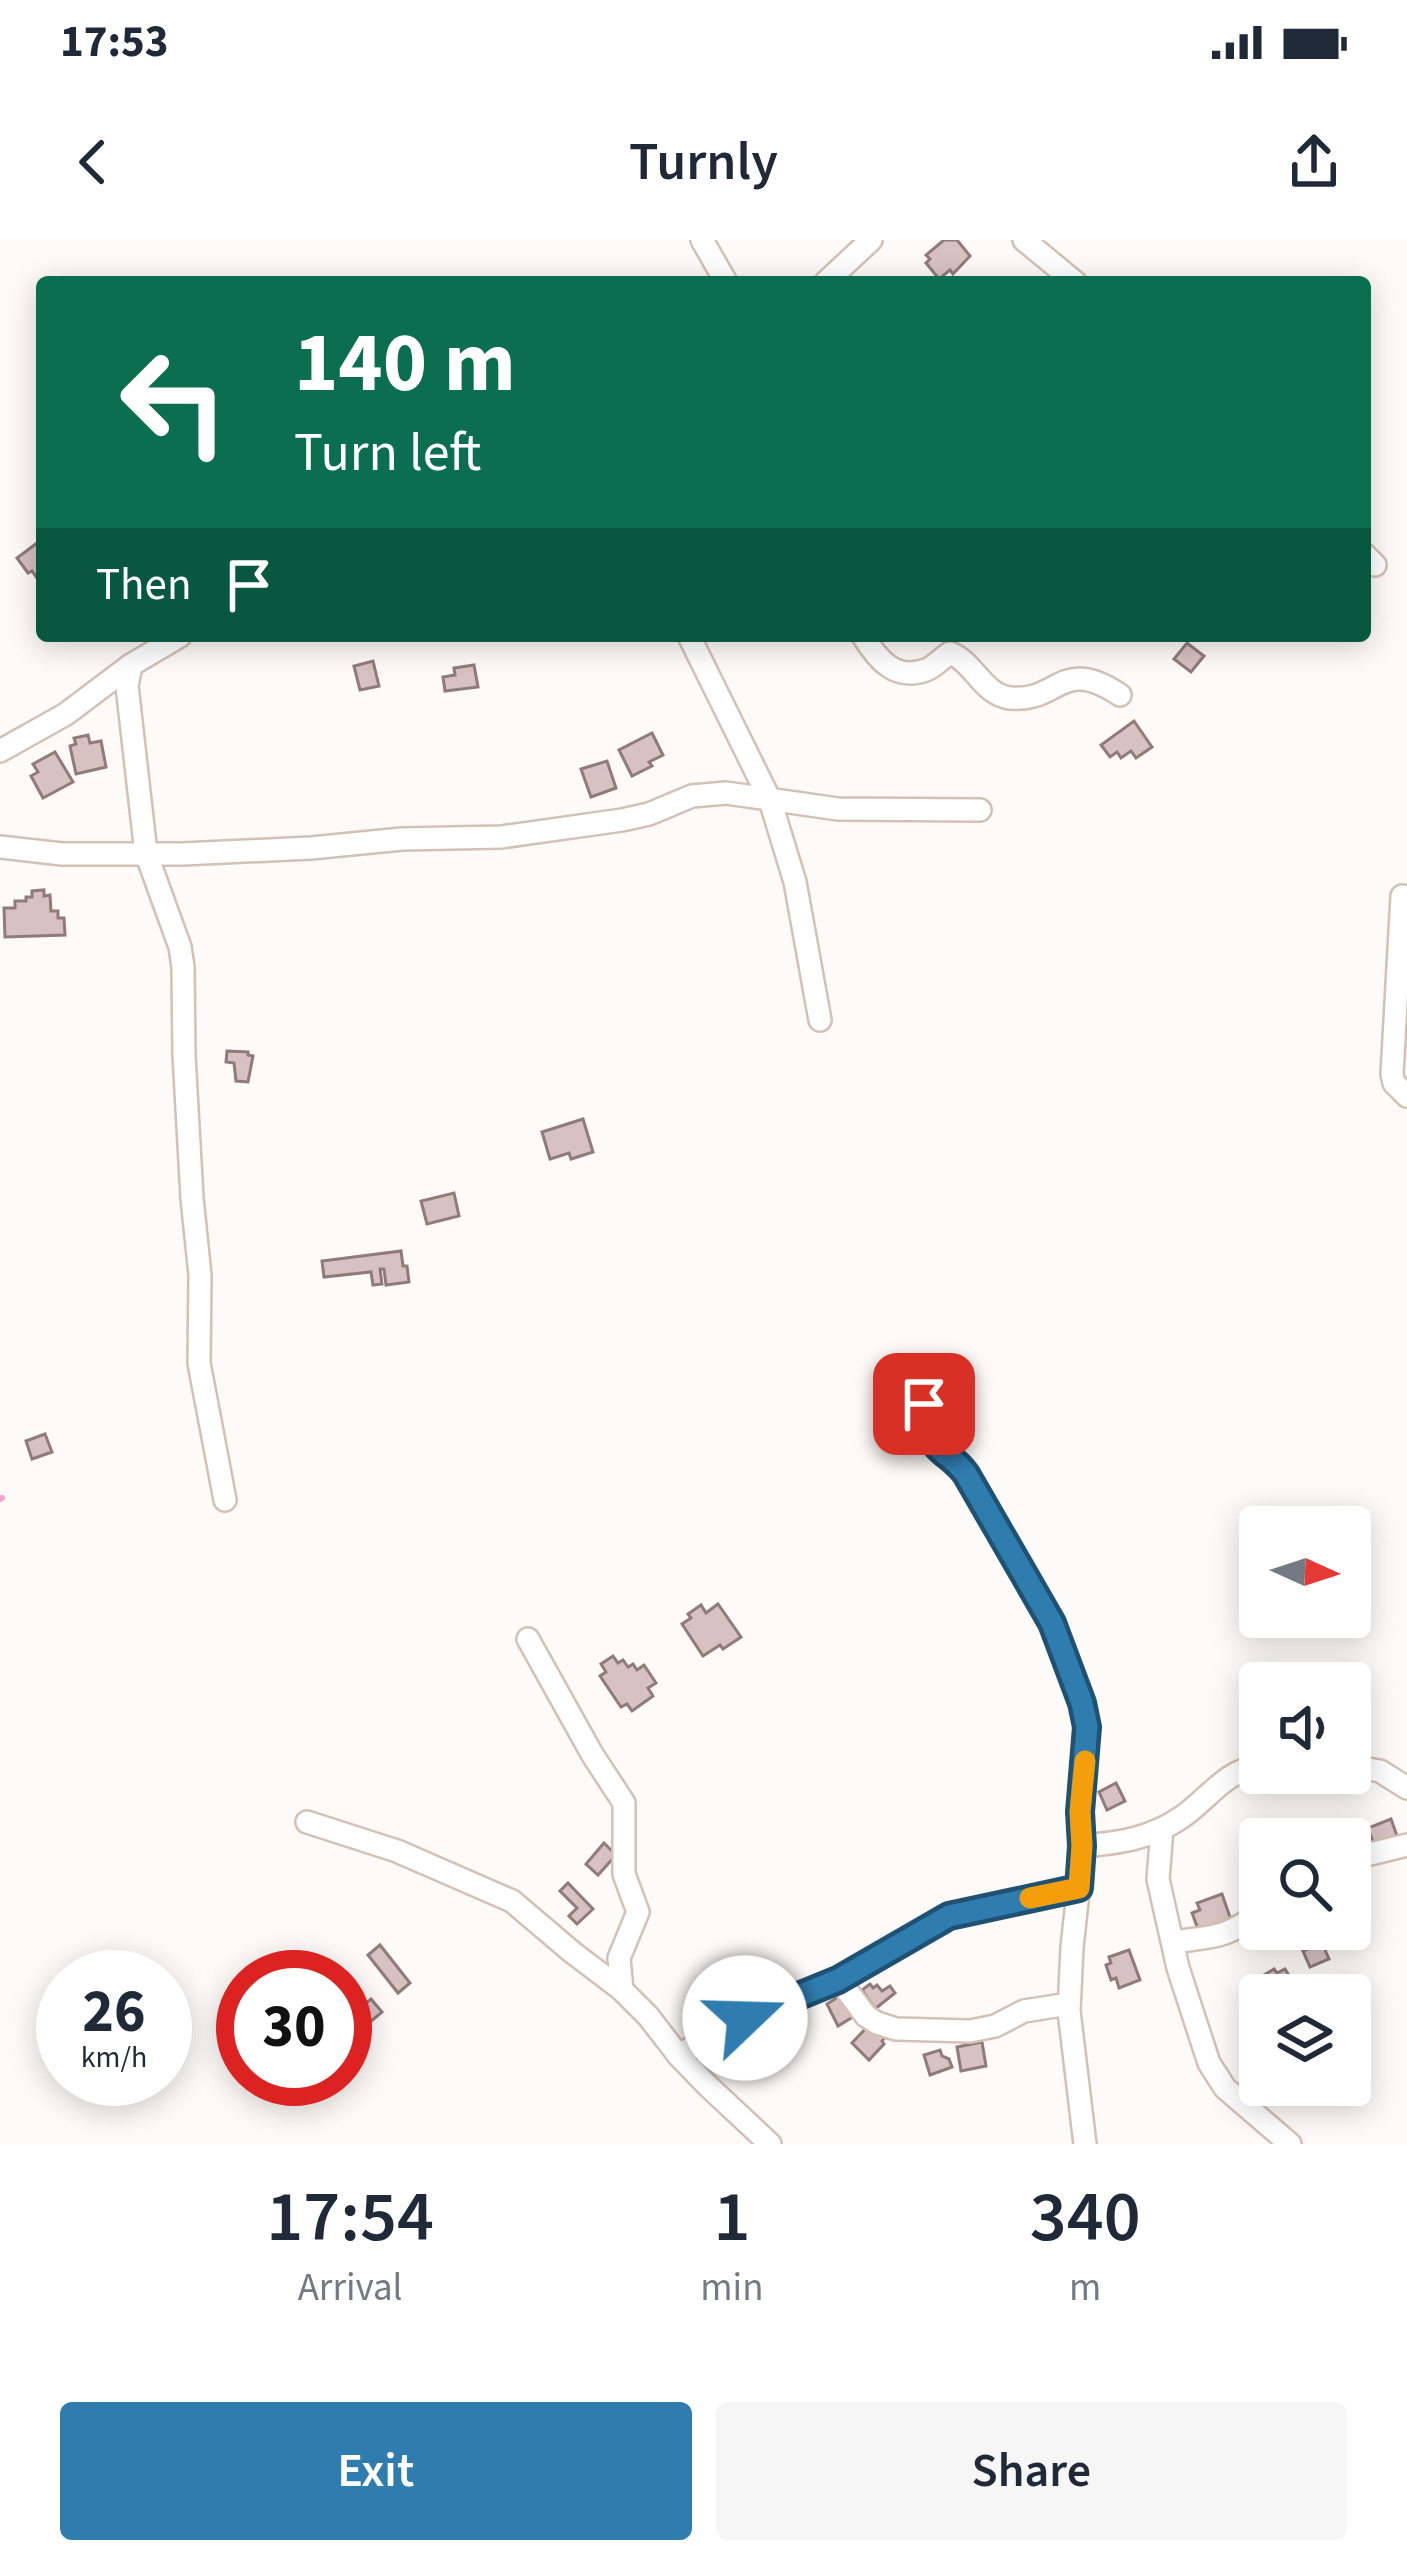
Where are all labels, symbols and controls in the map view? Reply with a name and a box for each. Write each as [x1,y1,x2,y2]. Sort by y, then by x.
text: 17:53 [60,10,169,74]
text: Turnly [629,124,778,201]
icon: back [60,129,126,195]
icon: share [1281,129,1347,195]
text: 140 m [294,304,516,424]
icon: left [96,324,252,480]
text: Turn left [294,415,481,492]
icon: arrive [216,552,282,618]
text: Then [96,553,192,617]
pin [873,1353,975,1455]
icon: arrive [891,1371,957,1437]
north arrow [1239,1506,1371,1638]
map controls [1239,1506,1371,2106]
button: sound [1239,1662,1371,1794]
button: search [1239,1818,1371,1950]
speed limit sign: 30 [216,1950,372,2106]
position arrow [682,1955,808,2081]
text: 26 [82,1970,146,2055]
button: layers [1239,1974,1371,2106]
text: km/h [81,2036,147,2079]
text: 17:54 [266,2166,434,2269]
text: 1 [713,2166,750,2269]
text: 340 [1030,2166,1141,2269]
text: Arrival [298,2260,403,2316]
text: min [700,2260,764,2316]
text: m [1069,2260,1101,2316]
button: Exit [60,2402,692,2540]
button: Share [716,2402,1347,2540]

